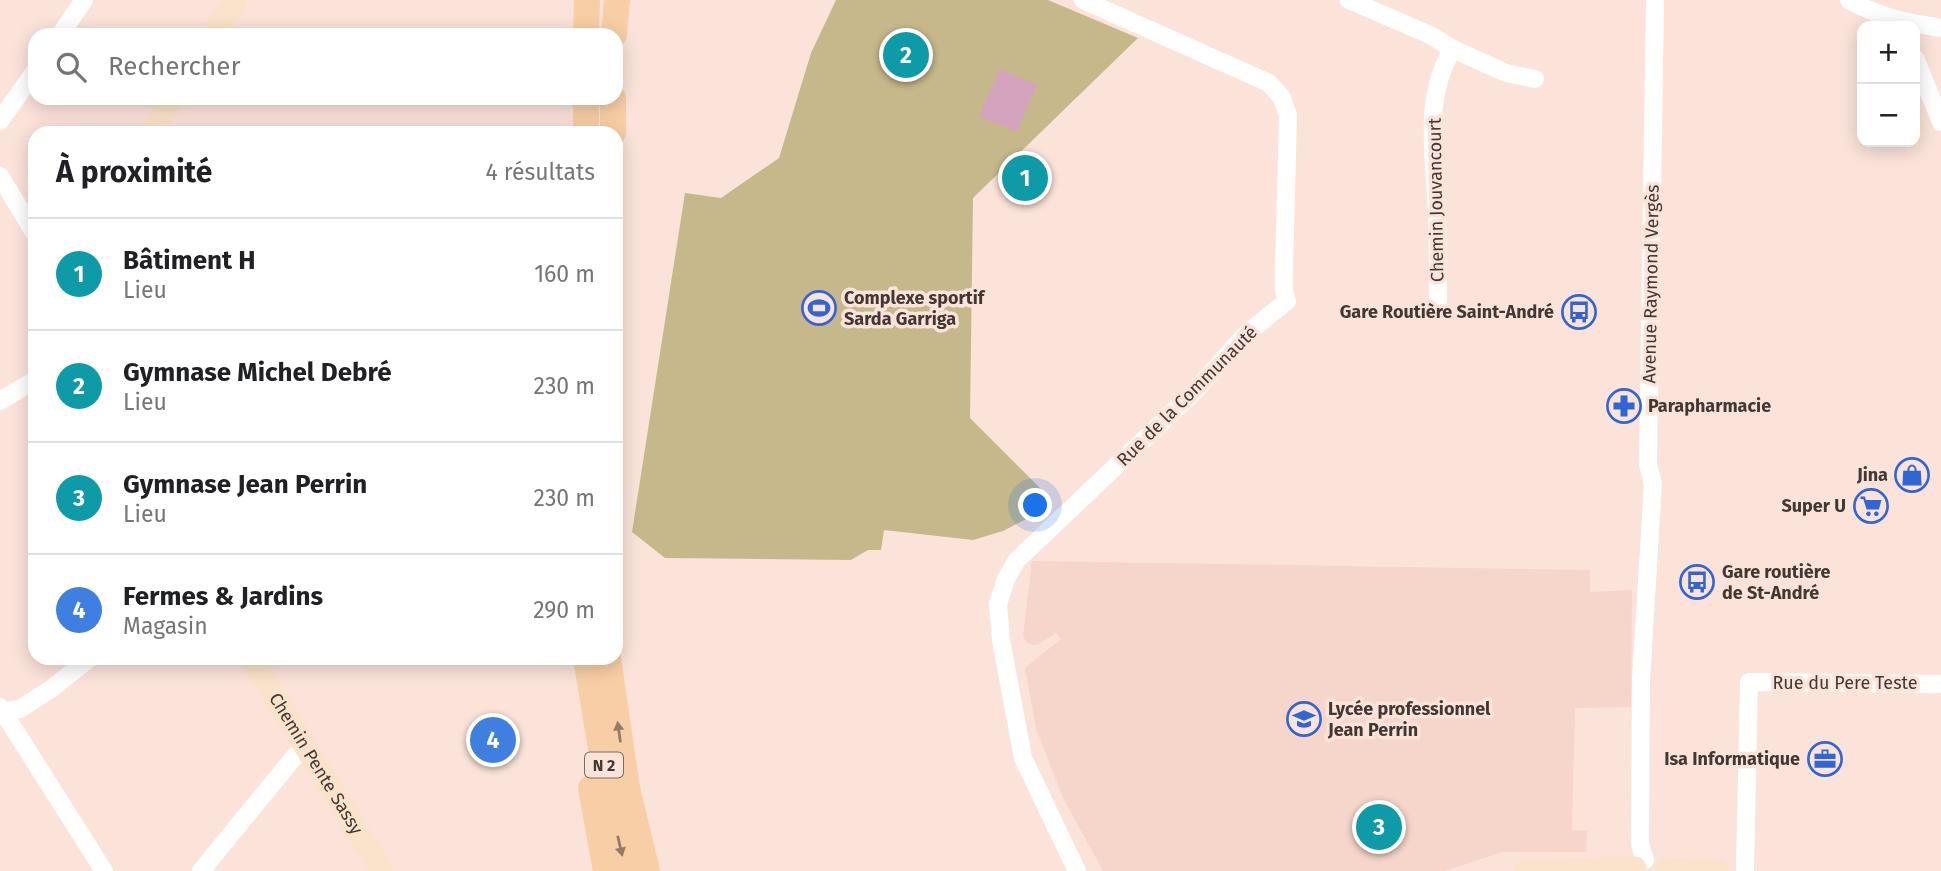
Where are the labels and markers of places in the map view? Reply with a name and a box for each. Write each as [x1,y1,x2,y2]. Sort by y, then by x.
pin: 2 [883,29,929,81]
pin: 1 [1002,152,1048,204]
place label: Complexe sportif Sarda Garriga [844,287,986,330]
sports icon: Complexe sportif Sarda Garriga [800,289,838,327]
bus stop icon: Gare Routière Saint-André [1560,293,1598,331]
place label: Gare Routière Saint-André [1340,301,1554,323]
pharmacy icon: Parapharmacie [1605,387,1643,425]
place label: Parapharmacie [1648,395,1771,417]
shop icon: Jina [1893,456,1931,494]
place label: Jina [1856,464,1888,486]
supermarket icon: Super U [1852,487,1890,525]
place label: Super U [1782,495,1846,517]
place label: Gare routière de St-André [1722,561,1830,604]
bus stop icon: Gare routière de St-André [1678,563,1716,601]
place label: Lycée professionnel Jean Perrin [1327,698,1491,741]
school or university icon: Lycée professionnel Jean Perrin [1285,700,1323,738]
pin: 4 [470,714,516,766]
office icon: Isa Informatique [1806,740,1844,778]
place label: Isa Informatique [1664,748,1800,770]
pin: 3 [1356,801,1402,853]

